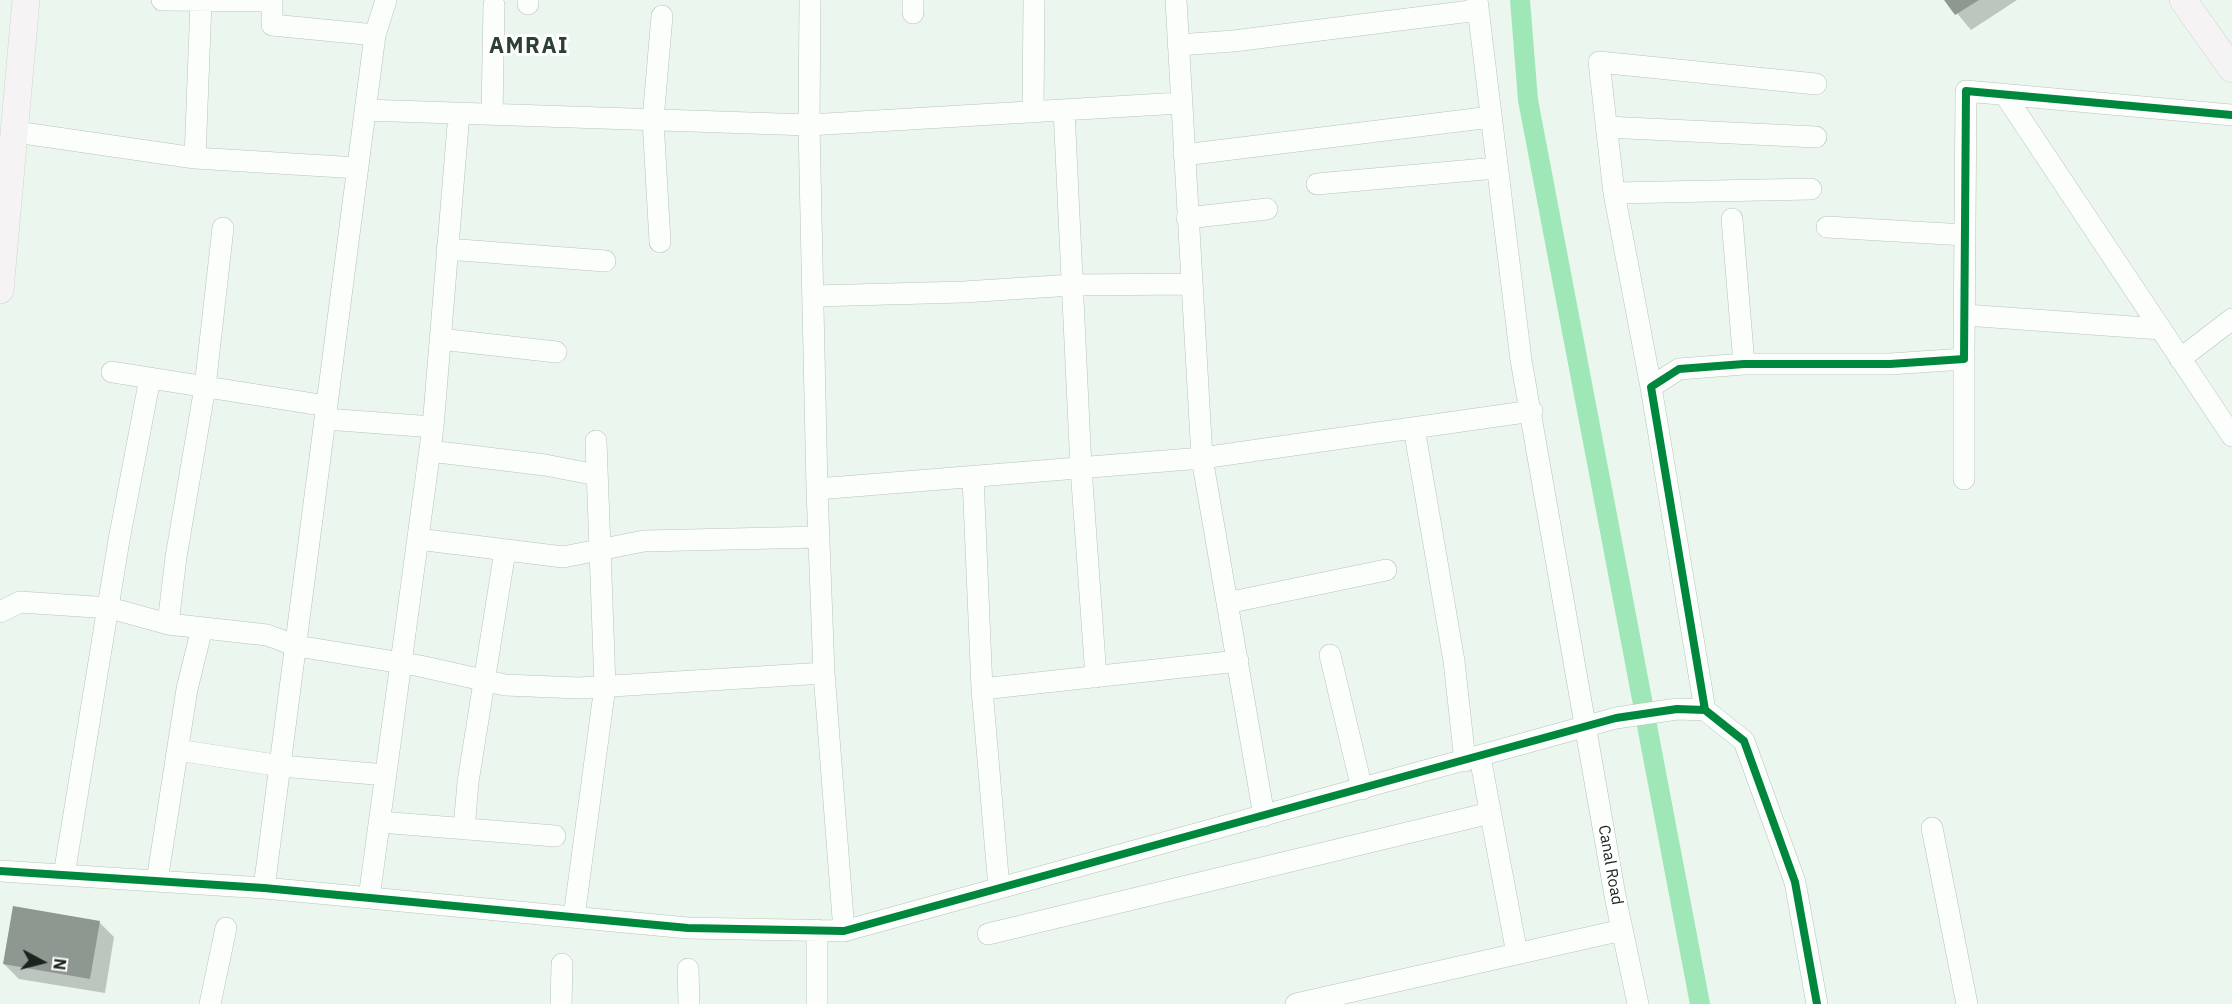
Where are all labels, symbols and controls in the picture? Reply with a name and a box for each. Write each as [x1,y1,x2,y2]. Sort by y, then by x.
district label: AMRAI [489,34,569,60]
street label: Canal Road [1594,823,1626,907]
north arrow [12,932,72,992]
text: N [49,957,70,971]

